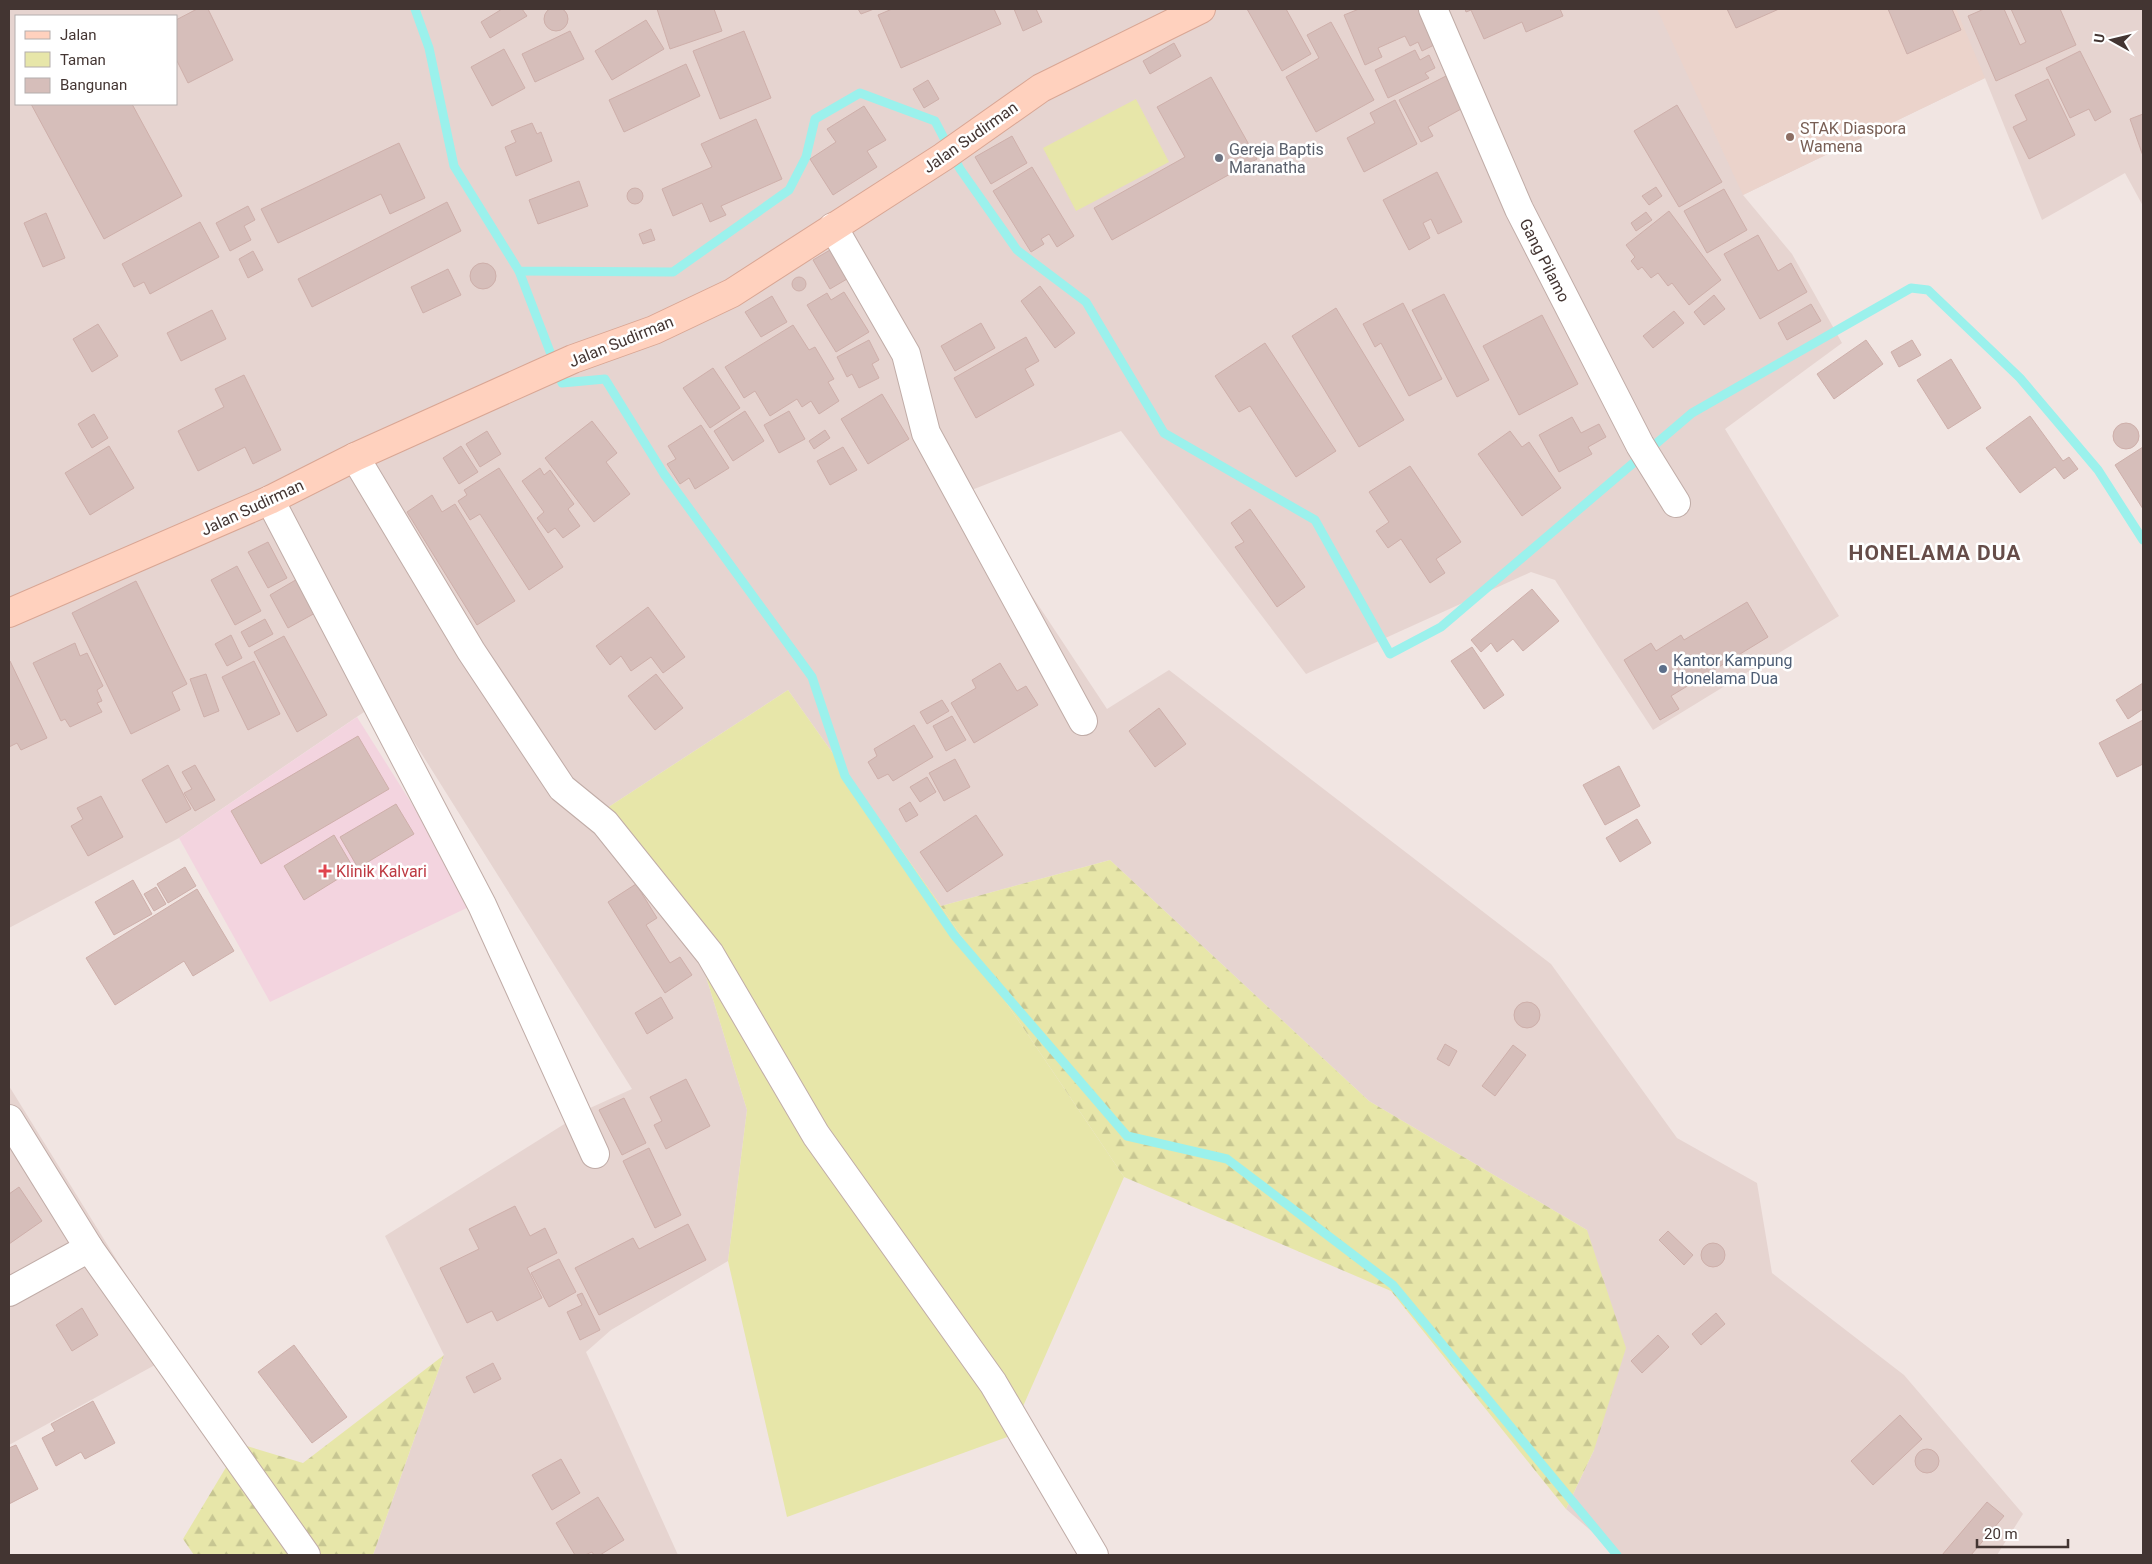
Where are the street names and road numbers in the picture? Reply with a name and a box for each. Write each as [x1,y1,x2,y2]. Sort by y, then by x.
street label: Jalan Sudirman [919,98,1021,177]
street label: Gang Pilamo [1515,215,1574,305]
street label: Jalan Sudirman [566,312,676,371]
street label: Jalan Sudirman [198,475,307,540]

